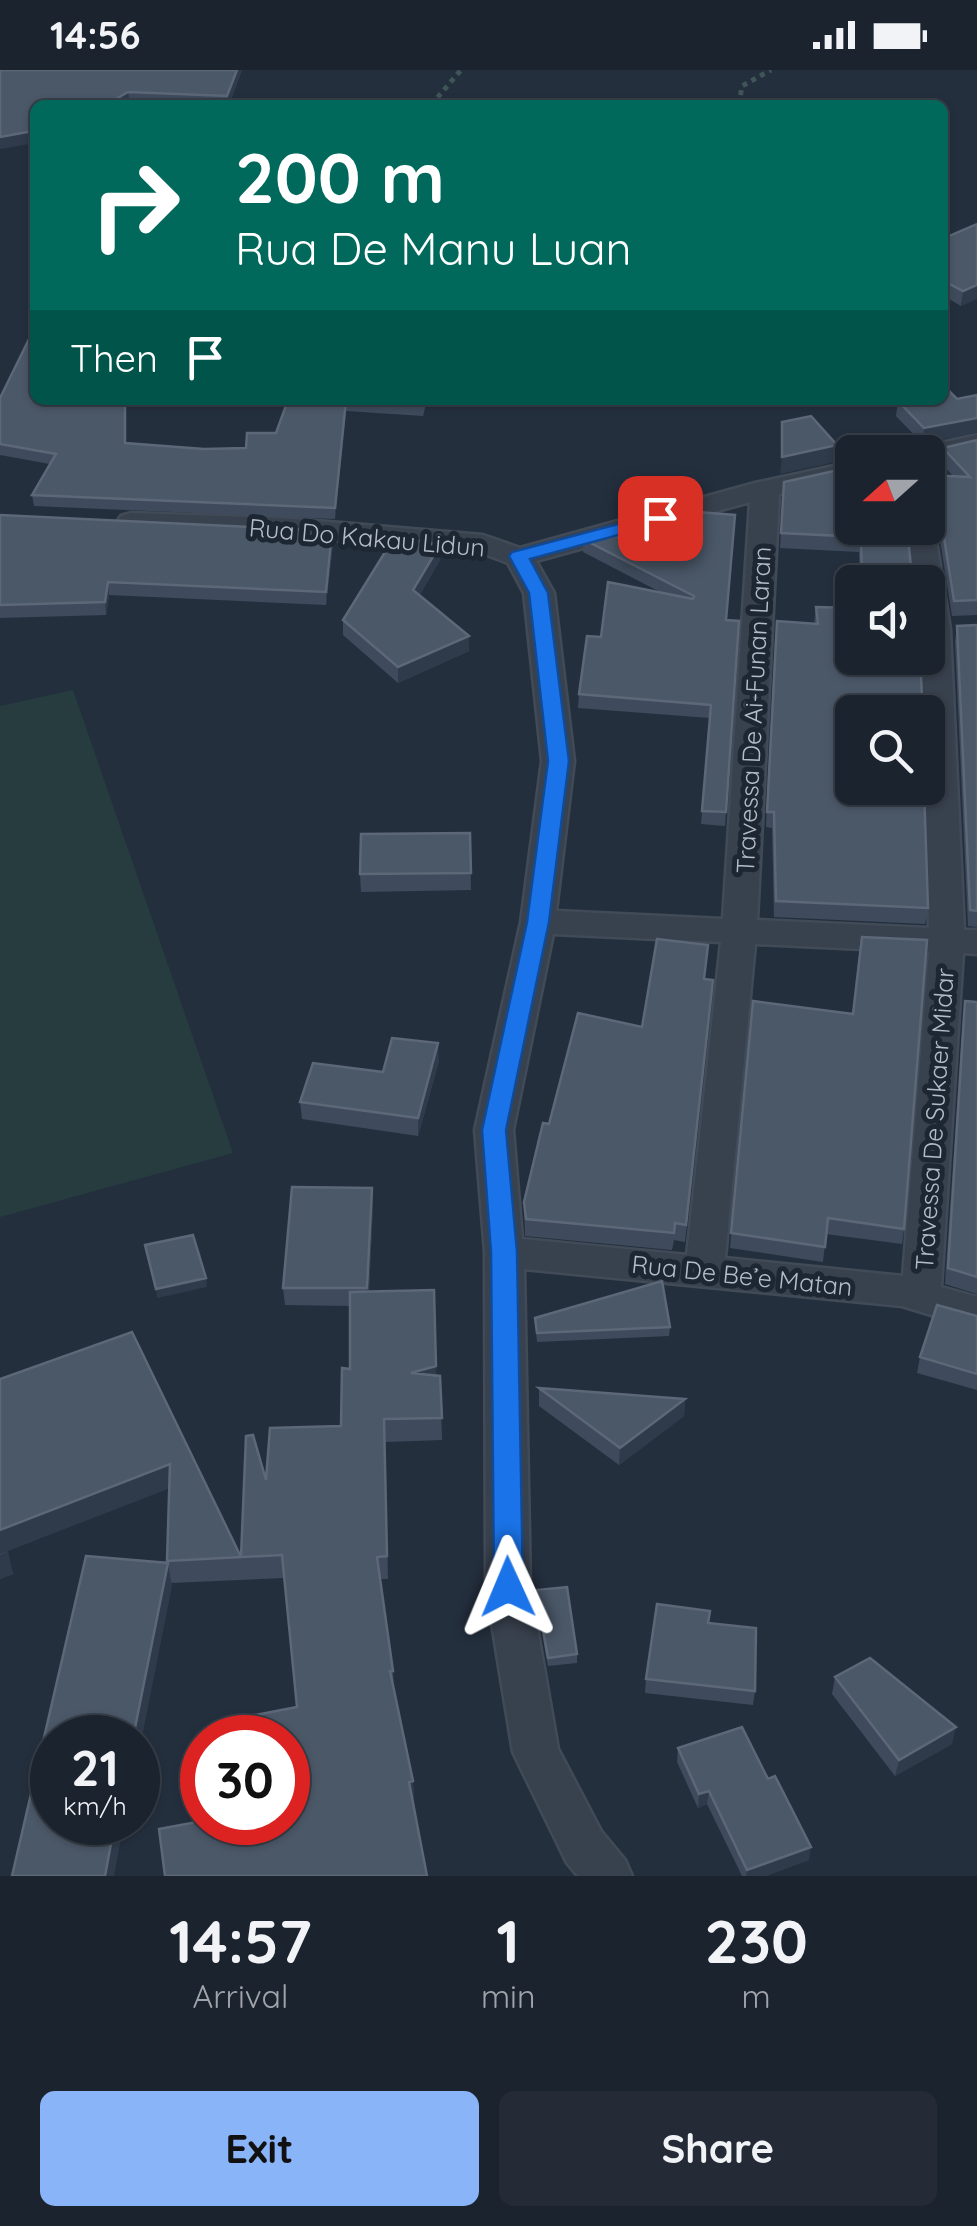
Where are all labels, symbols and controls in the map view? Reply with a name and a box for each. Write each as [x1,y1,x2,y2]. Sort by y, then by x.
text: 14:56 [50,11,140,59]
text: 200 m [235,133,445,221]
icon: right [70,140,200,270]
text: Rua De Manu Luan [235,220,632,276]
icon: arrive [178,330,233,385]
text: Then [70,334,158,382]
north arrow [835,435,945,545]
map controls [835,435,945,805]
pin [618,476,703,561]
icon: arrive [633,491,688,546]
street label: Rua Do Kakau Lidun [248,511,486,563]
street label: Travessa De Ai-Funan Laran [729,546,777,874]
button: sound [835,565,945,675]
button: search [835,695,945,805]
street label: Travessa De Sukaer Midar [908,966,960,1271]
street label: Rua De Be’e Matan [630,1248,854,1302]
position arrow [456,1535,560,1639]
speed limit sign: 30 [180,1715,310,1845]
text: 21 [71,1736,119,1799]
text: km/h [63,1790,127,1821]
text: 14:57 [169,1903,312,1978]
text: 1 [496,1903,520,1978]
text: 230 [705,1903,808,1978]
text: Arrival [193,1976,288,2016]
text: min [481,1976,535,2016]
text: m [742,1976,771,2016]
button: Exit [40,2091,479,2206]
button: Share [499,2091,937,2206]

